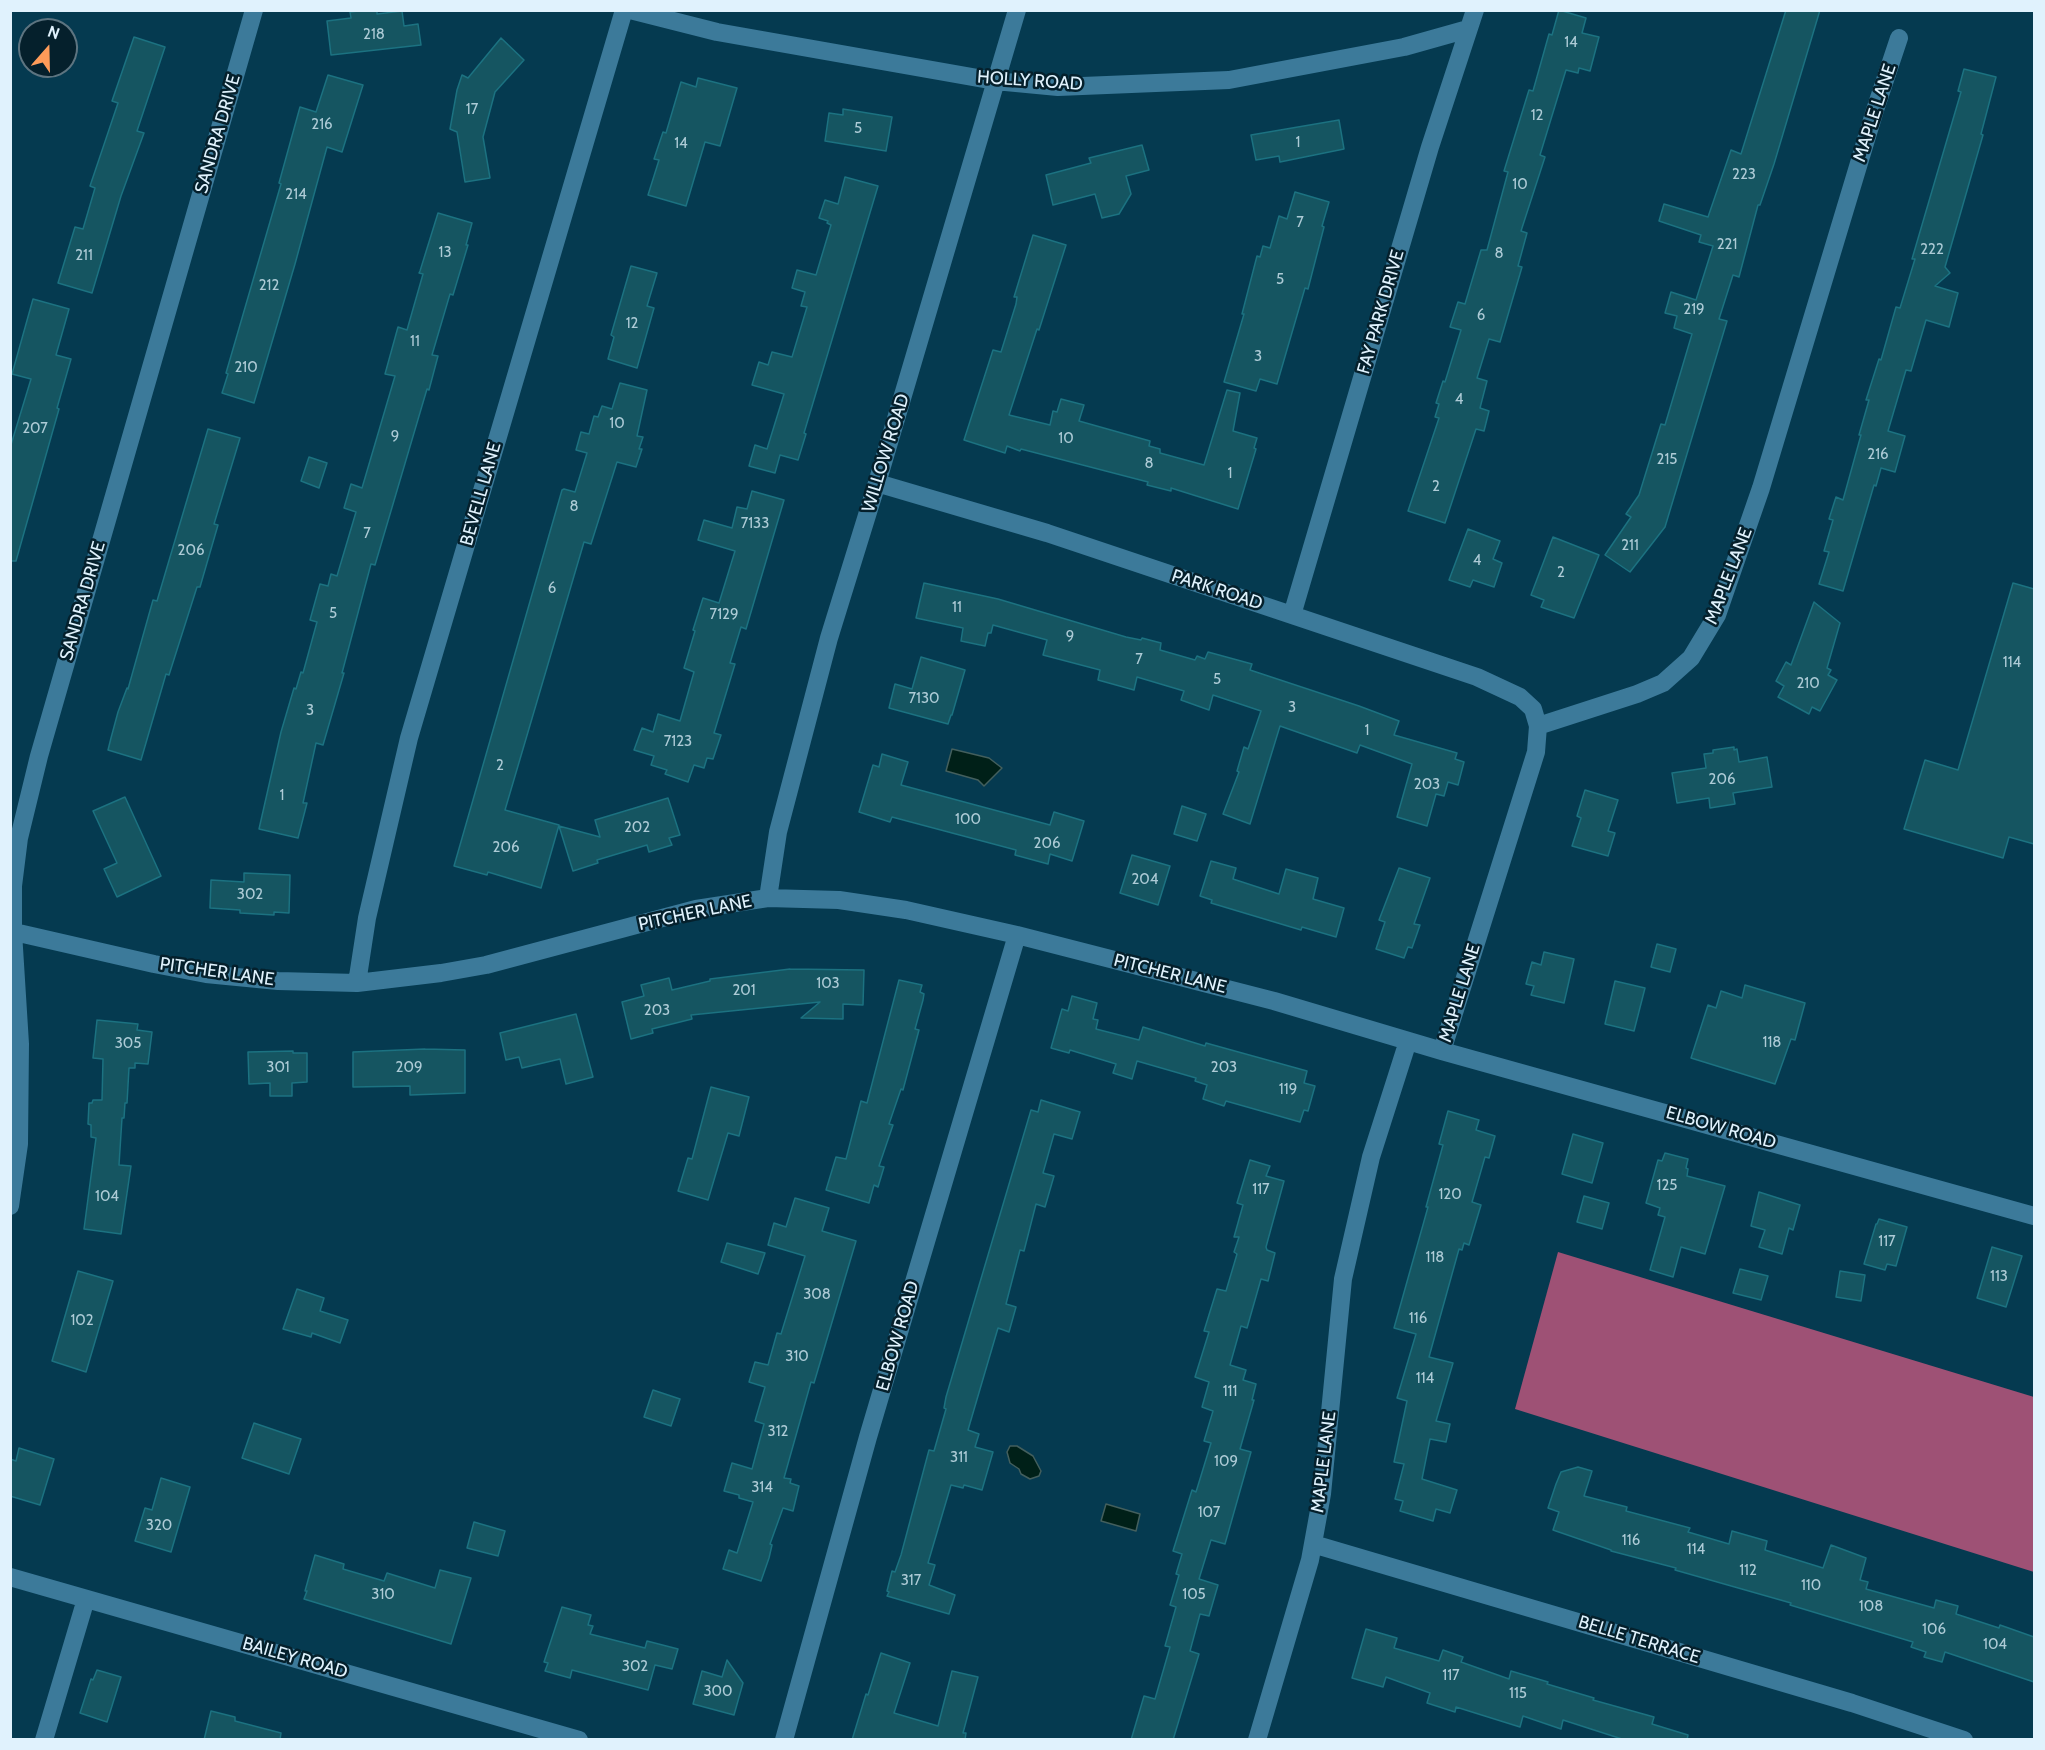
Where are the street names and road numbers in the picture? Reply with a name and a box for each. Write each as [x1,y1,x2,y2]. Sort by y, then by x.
street label: MAPLE LANE [1849,61,1901,165]
street label: HOLLY ROAD [976,67,1084,95]
street label: SANDRA DRIVE [191,72,245,196]
street label: FAY PARK DRIVE [1353,248,1409,376]
street label: WILLOW ROAD [858,391,914,515]
street label: BEVELL LANE [456,440,506,548]
street label: MAPLE LANE [1701,525,1757,627]
street label: SANDRA DRIVE [56,539,110,663]
street label: PARK ROAD [1169,565,1265,615]
street label: PITCHER LANE [636,890,754,936]
street label: MAPLE LANE [1435,941,1485,1045]
street label: PITCHER LANE [1111,950,1229,998]
street label: PITCHER LANE [158,953,276,991]
street label: ELBOW ROAD [1664,1102,1778,1154]
street label: ELBOW ROAD [872,1279,924,1393]
street label: MAPLE LANE [1307,1410,1341,1514]
street label: BELLE TERRACE [1576,1611,1702,1669]
street label: BAILEY ROAD [240,1633,350,1683]

